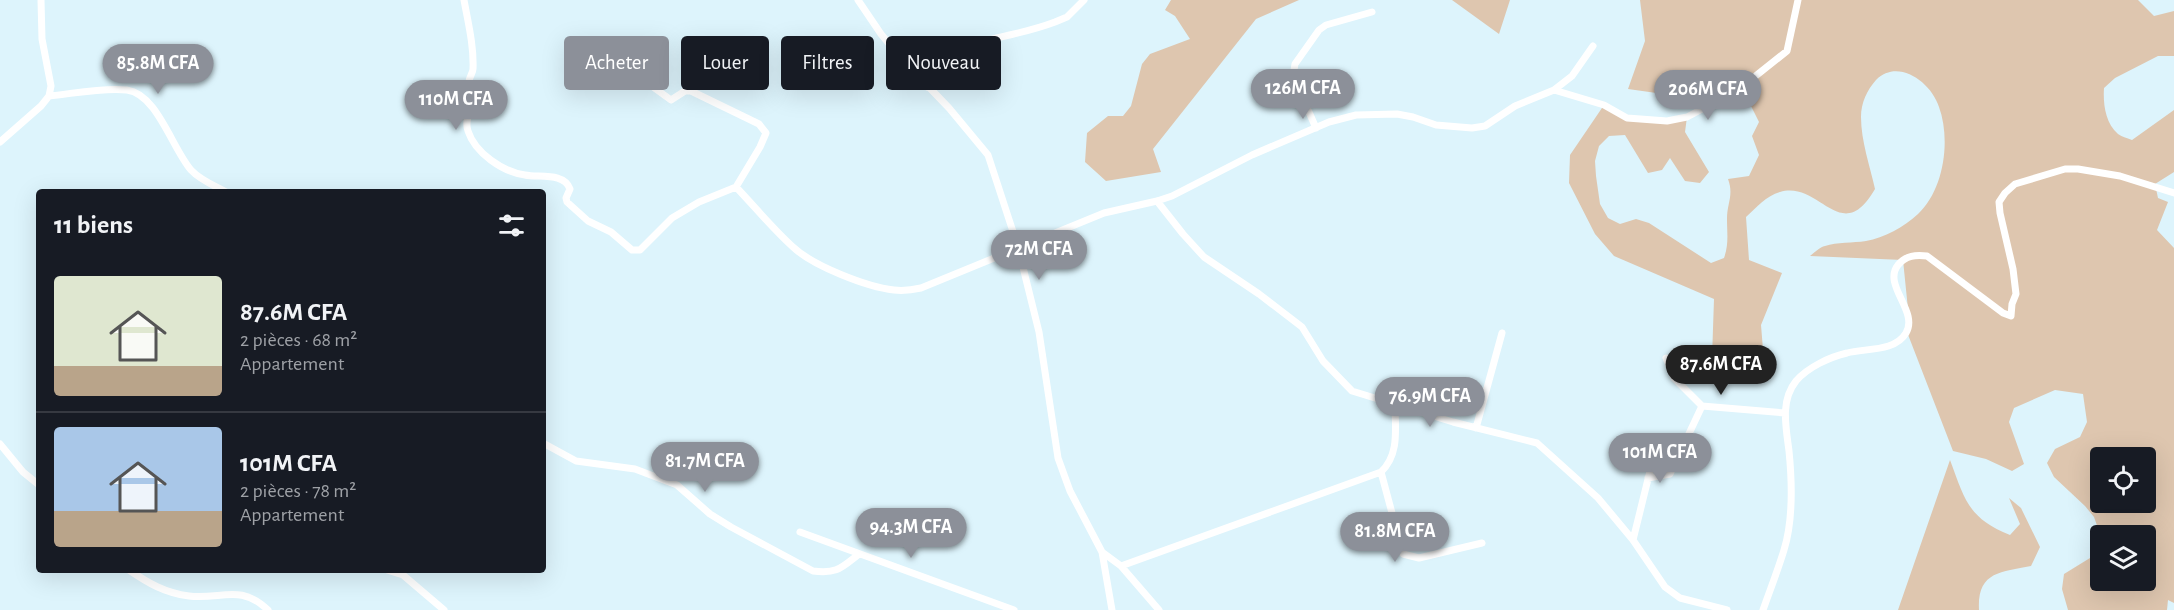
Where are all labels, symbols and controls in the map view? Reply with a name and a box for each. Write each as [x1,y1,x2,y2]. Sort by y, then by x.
chip: Acheter [564,36,669,90]
chip: Louer [681,36,769,90]
chip: Filtres [781,36,874,90]
chip: Nouveau [886,36,1001,90]
pin: 85.8M CFA [89,44,227,95]
text: 85.8M CFA [117,53,199,73]
pin: 126M CFA [1241,69,1365,120]
pin: 206M CFA [1646,70,1770,121]
text: 126M CFA [1265,78,1341,98]
text: 206M CFA [1668,79,1748,99]
pin: 110M CFA [394,80,518,131]
text: 110M CFA [419,89,493,109]
icon: filters [495,209,528,242]
text: 11 biens [54,212,133,238]
pin: 72M CFA [984,230,1094,281]
text: 72M CFA [1005,239,1073,259]
text: 87.6M CFA [240,299,347,325]
icon: home [102,300,174,372]
text: 2 pièces · 68 m² [240,330,357,350]
pin: 87.6M CFA [1652,345,1790,396]
text: Appartement [240,354,344,374]
text: 87.6M CFA [1680,354,1762,374]
pin: 76.9M CFA [1361,377,1499,428]
text: 76.9M CFA [1389,386,1471,406]
pin: 101M CFA [1598,433,1722,484]
pin: 81.7M CFA [636,442,774,493]
text: 101M CFA [1623,442,1697,462]
map controls [2090,447,2156,591]
button: locate [2090,447,2156,513]
text: 101M CFA [240,450,337,476]
icon: home [102,451,174,523]
text: 81.7M CFA [665,451,745,471]
text: 2 pièces · 78 m² [240,481,356,501]
text: Appartement [240,505,344,525]
pin: 94.3M CFA [842,508,980,559]
pin: 81.8M CFA [1326,512,1464,563]
text: 94.3M CFA [870,517,952,537]
text: 81.8M CFA [1354,521,1436,541]
button: layers [2090,525,2156,591]

